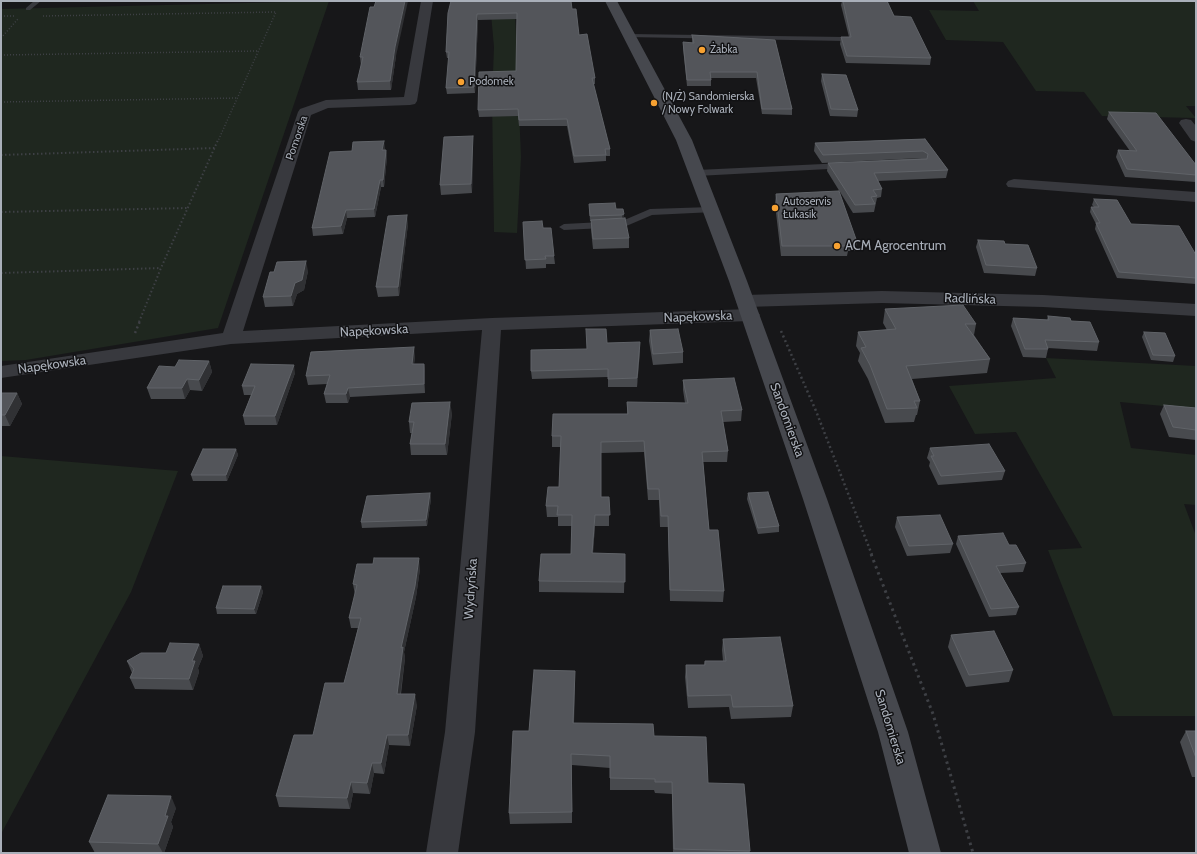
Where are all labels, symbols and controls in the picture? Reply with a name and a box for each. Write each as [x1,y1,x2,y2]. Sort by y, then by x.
place label: Żabka [710,43,738,57]
marker: Żabka [697,45,707,55]
place label: Podomek [469,75,514,89]
marker: Podomek [456,77,466,87]
place label: (N/Ż) Sandomierska / Nowy Folwark [662,90,754,116]
marker: (N/Ż) Sandomierska / Nowy Folwark [649,98,659,108]
street label: Pomorska [283,114,311,162]
place label: Autoservis Łukasik [783,195,831,221]
marker: Autoservis Łukasik [770,203,780,213]
place label: ACM Agrocentrum [845,238,946,254]
marker: ACM Agrocentrum [832,241,842,251]
street label: Radlińska [944,290,996,308]
street label: Napękowska [663,308,733,326]
street label: Napękowska [339,321,409,341]
street label: Napękowska [17,353,87,377]
street label: Sandomierska [766,381,808,459]
street label: Wydryńska [461,558,481,620]
street label: Sandomierska [871,688,909,766]

